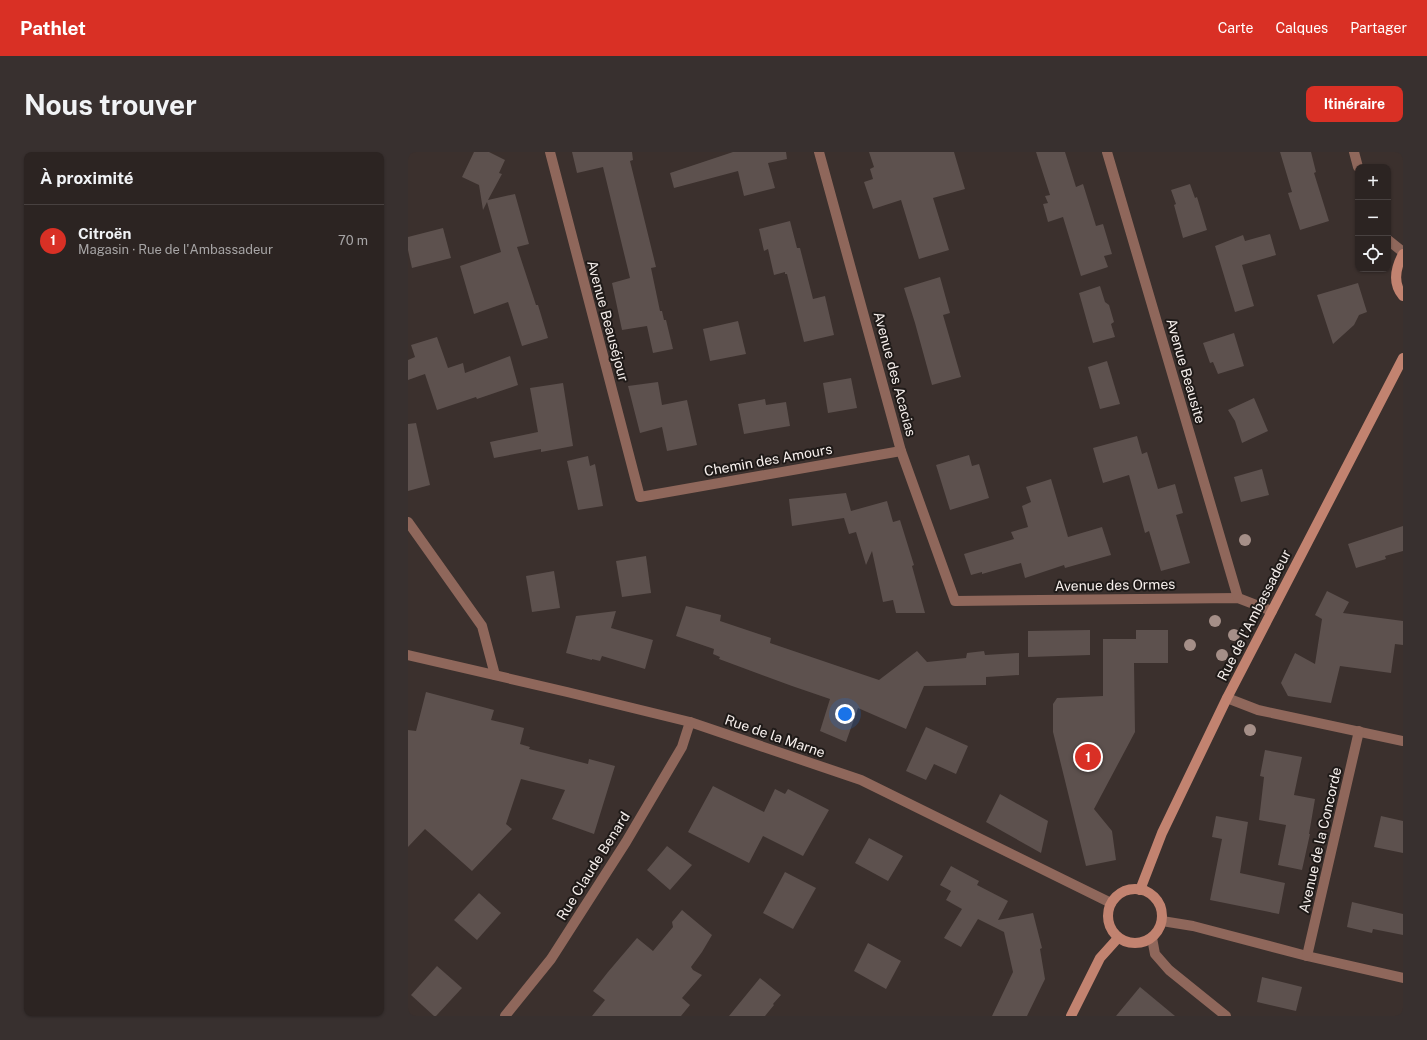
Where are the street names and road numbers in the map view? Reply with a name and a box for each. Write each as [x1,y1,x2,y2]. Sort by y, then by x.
street label: Avenue Beauséjour [584,259,632,383]
street label: Avenue des Acacias [871,310,919,438]
street label: Avenue Beausite [1163,317,1209,425]
street label: Chemin des Amours [703,441,833,479]
street label: Rue de l'Ambassadeur [1214,547,1294,683]
street label: Avenue des Ormes [1055,576,1175,594]
street label: Rue de la Marne [723,711,827,761]
street label: Avenue de la Concorde [1295,766,1345,914]
street label: Rue Claude Benard [553,809,633,923]

